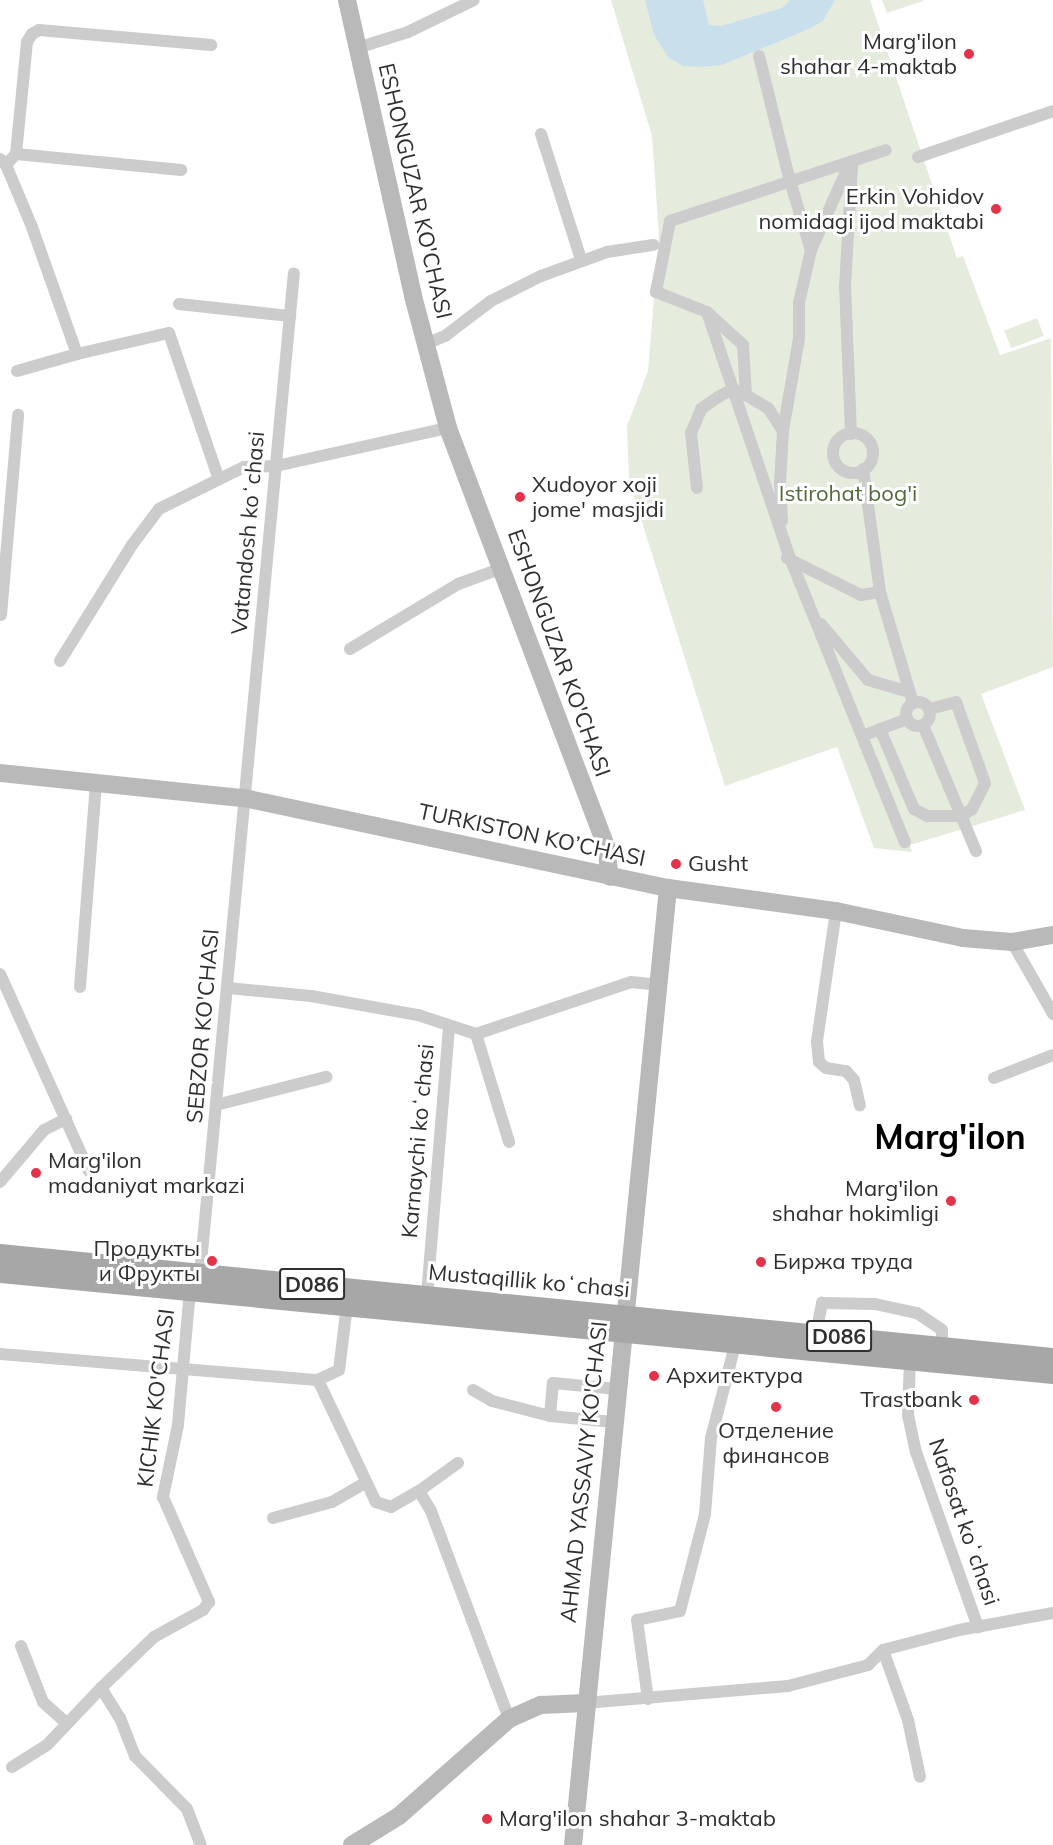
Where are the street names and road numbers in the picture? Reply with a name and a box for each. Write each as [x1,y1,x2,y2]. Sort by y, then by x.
street label: ESHONGUZAR KO'CHASI [373,61,457,321]
street label: Vatandosh koʻchasi [226,430,270,636]
street label: ESHONGUZAR KO'CHASI [502,526,616,780]
street label: TURKISTON KO’CHASI [416,798,648,872]
street label: SEBZOR KO'CHASI [181,928,225,1124]
street label: Karnaychi koʻchasi [396,1043,440,1239]
street label: Mustaqillik koʻchasi [427,1259,631,1303]
road number: D086 [279,1266,345,1302]
street label: KICHIK KO'CHASI [132,1307,180,1489]
road number: D086 [806,1318,872,1354]
street label: AHMAD YASSAVIY KO'CHASI [555,1320,613,1624]
street label: Nafosat koʻchasi [923,1435,1005,1609]

